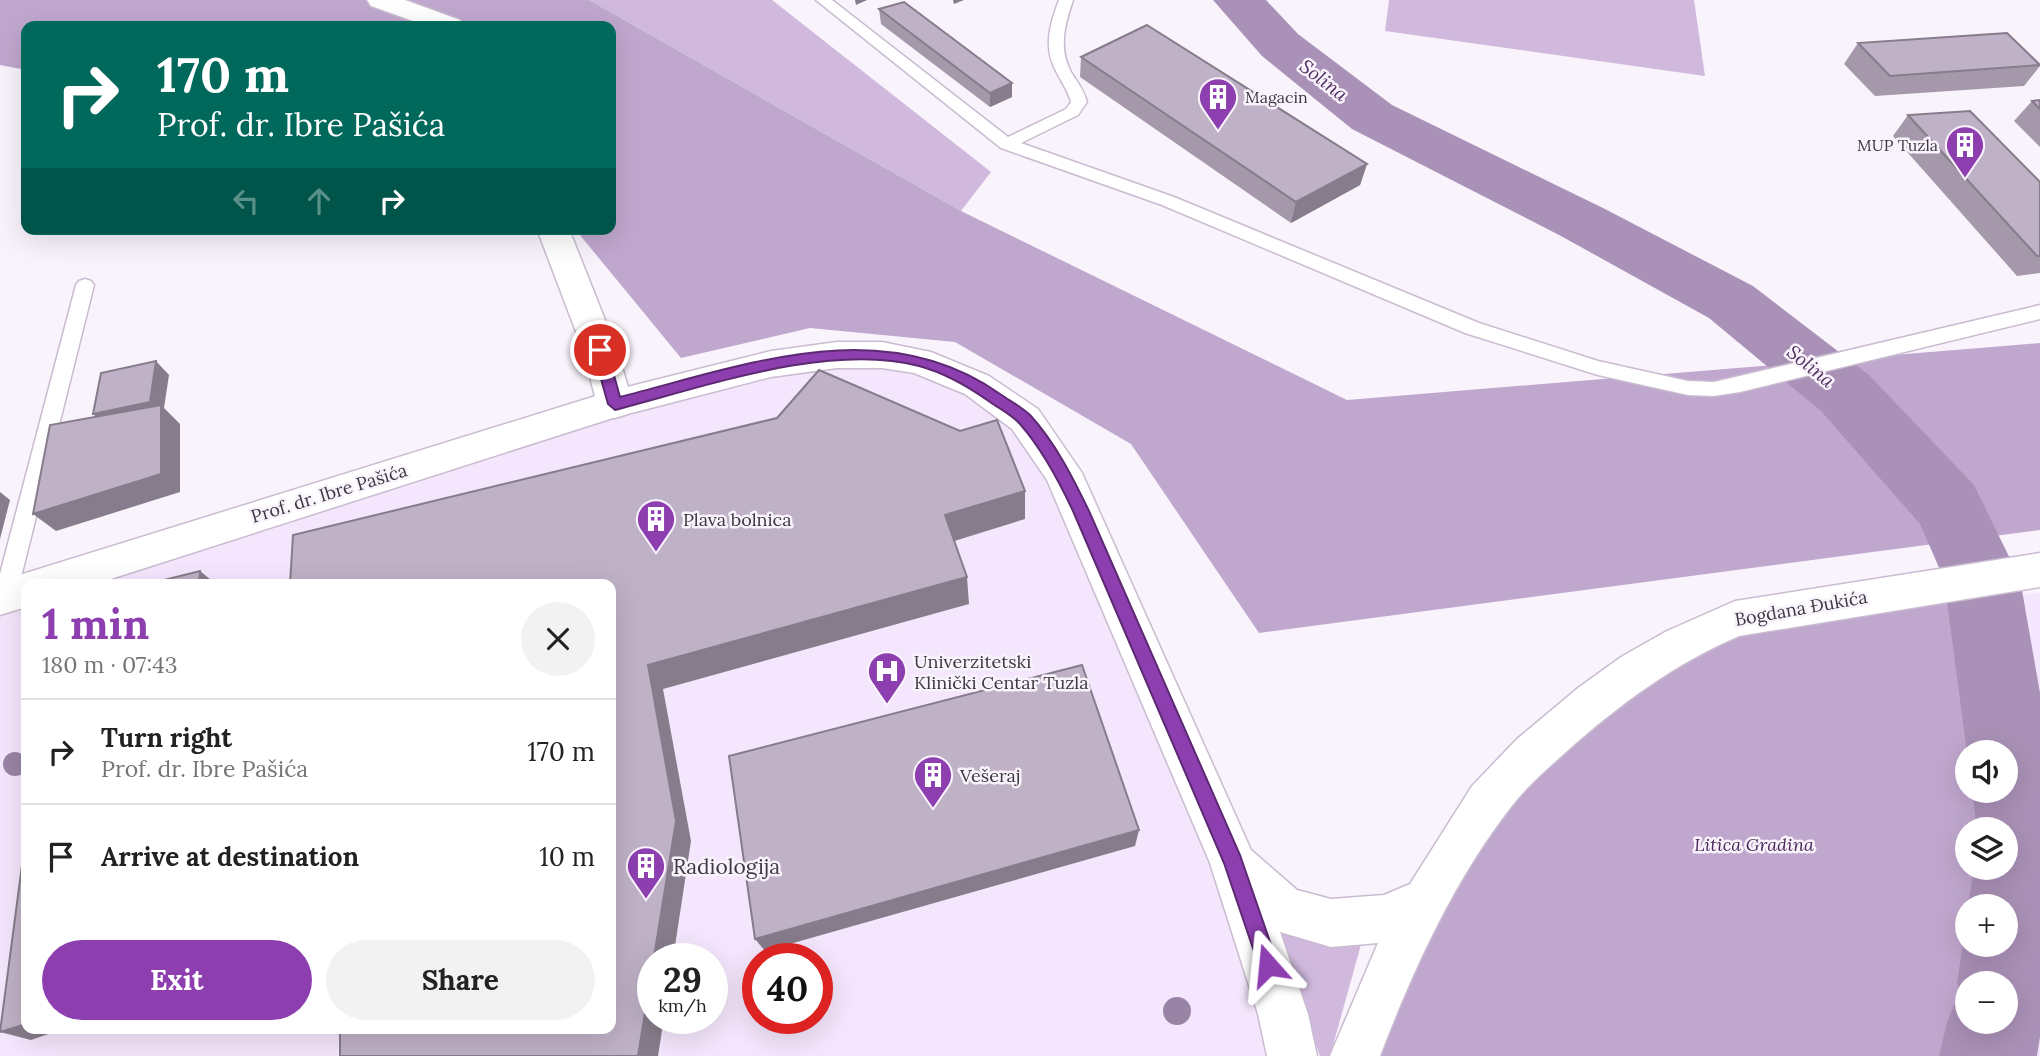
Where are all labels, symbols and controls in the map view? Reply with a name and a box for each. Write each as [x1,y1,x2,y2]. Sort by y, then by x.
text: 170 m [157,43,289,105]
icon: right [42,49,133,140]
water label: Solina [1295,54,1353,107]
building icon: Magacin [1197,76,1239,131]
place label: Magacin [1245,87,1308,107]
text: Prof. dr. Ibre Pašića [157,104,445,145]
building icon: MUP Tuzla [1944,124,1986,179]
place label: MUP Tuzla [1857,135,1938,155]
icon: left [227,182,265,220]
icon: ahead [300,182,338,220]
icon: right [373,182,411,220]
pin [570,320,630,380]
icon: arrive [581,331,619,369]
water label: Solina [1782,340,1840,393]
street label: Prof. dr. Ibre Pašića [248,458,410,528]
building icon: Plava bolnica [635,498,677,553]
place label: Plava bolnica [683,508,791,531]
street label: Bogdana Đukića [1733,585,1869,631]
text: 1 min [42,597,149,651]
button: close [521,602,595,676]
text: 180 m · 07:43 [42,650,177,679]
hospital icon: Univerzitetski Klinički Centar Tuzla [866,650,908,705]
place label: Univerzitetski Klinički Centar Tuzla [914,650,1089,694]
text: Turn right [101,721,232,754]
icon: right [42,733,80,771]
text: 170 m [527,735,595,768]
map controls [1955,740,2018,1034]
button: sound [1955,740,2018,803]
text: Prof. dr. Ibre Pašića [101,754,308,783]
building icon: Vešeraj [912,754,954,809]
place label: Vešeraj [959,764,1021,787]
button: layers [1955,817,2018,880]
park label: Litica Gradina [1694,833,1814,856]
icon: arrive [42,838,80,876]
text: Arrive at destination [101,840,359,873]
text: 10 m [539,840,595,873]
building icon: Radiologija [625,845,667,900]
place label: Radiologija [673,853,780,880]
button: + [1955,894,2018,957]
position arrow [1231,928,1305,1002]
button: Exit [42,940,312,1020]
button: Share [326,940,595,1020]
speed limit sign: 40 [742,943,833,1034]
text: 29 [663,957,702,1002]
button: − [1955,971,2018,1034]
text: km/h [658,994,707,1017]

